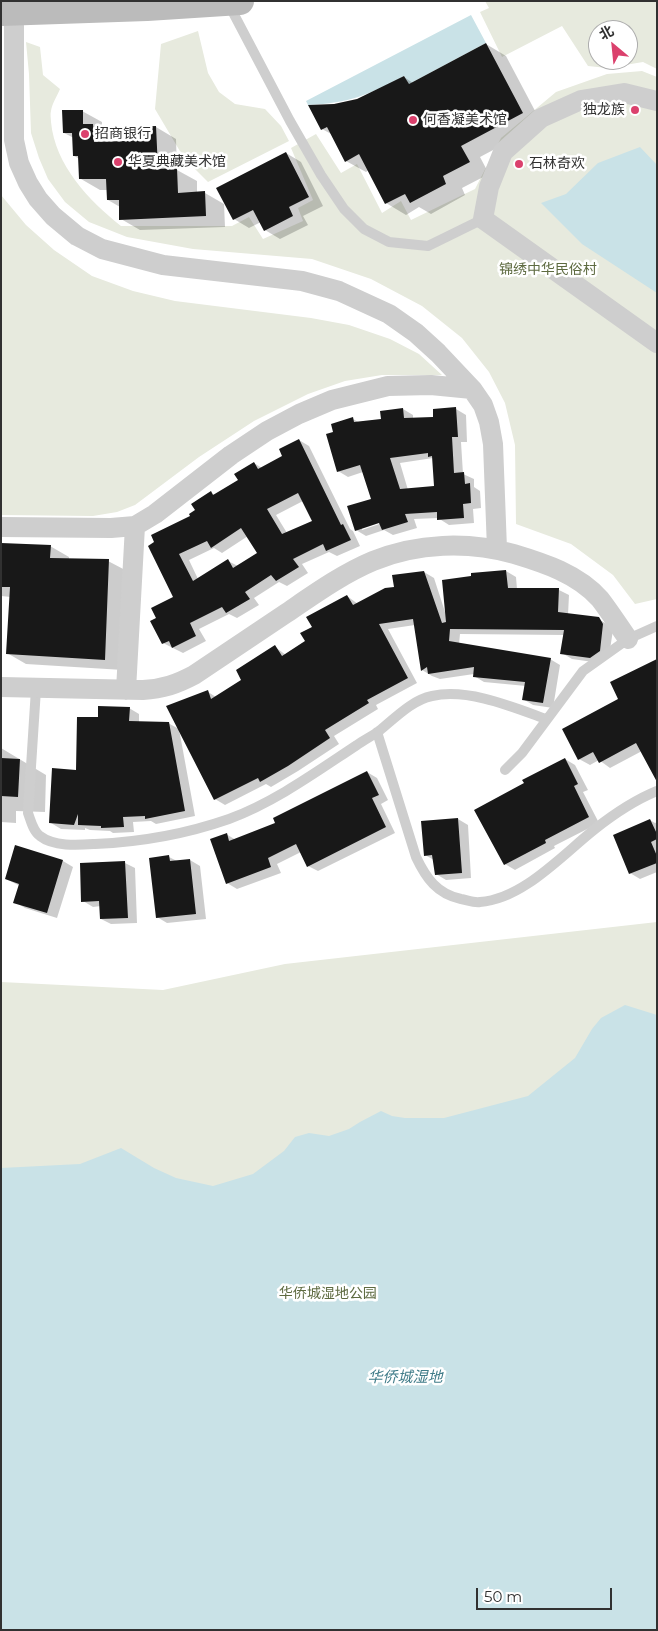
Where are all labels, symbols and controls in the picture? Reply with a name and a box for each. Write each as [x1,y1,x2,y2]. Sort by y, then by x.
north arrow [588,20,638,70]
text: 北 [596,21,617,44]
place label: 独龙族 [583,102,625,118]
marker: 独龙族 [629,104,641,116]
place label: 何香凝美术馆 [423,112,507,128]
marker: 何香凝美术馆 [407,114,419,126]
place label: 招商银行 [95,126,151,142]
marker: 招商银行 [79,128,91,140]
place label: 华夏典藏美术馆 [128,154,226,170]
marker: 华夏典藏美术馆 [112,156,124,168]
place label: 石林奇欢 [529,156,585,172]
marker: 石林奇欢 [513,158,525,170]
park label: 锦绣中华民俗村 [499,262,597,278]
park label: 华侨城湿地公园 [279,1286,377,1302]
water label: 华侨城湿地 [368,1369,442,1387]
scale bar [478,1578,614,1610]
text: 50 m [484,1587,522,1606]

